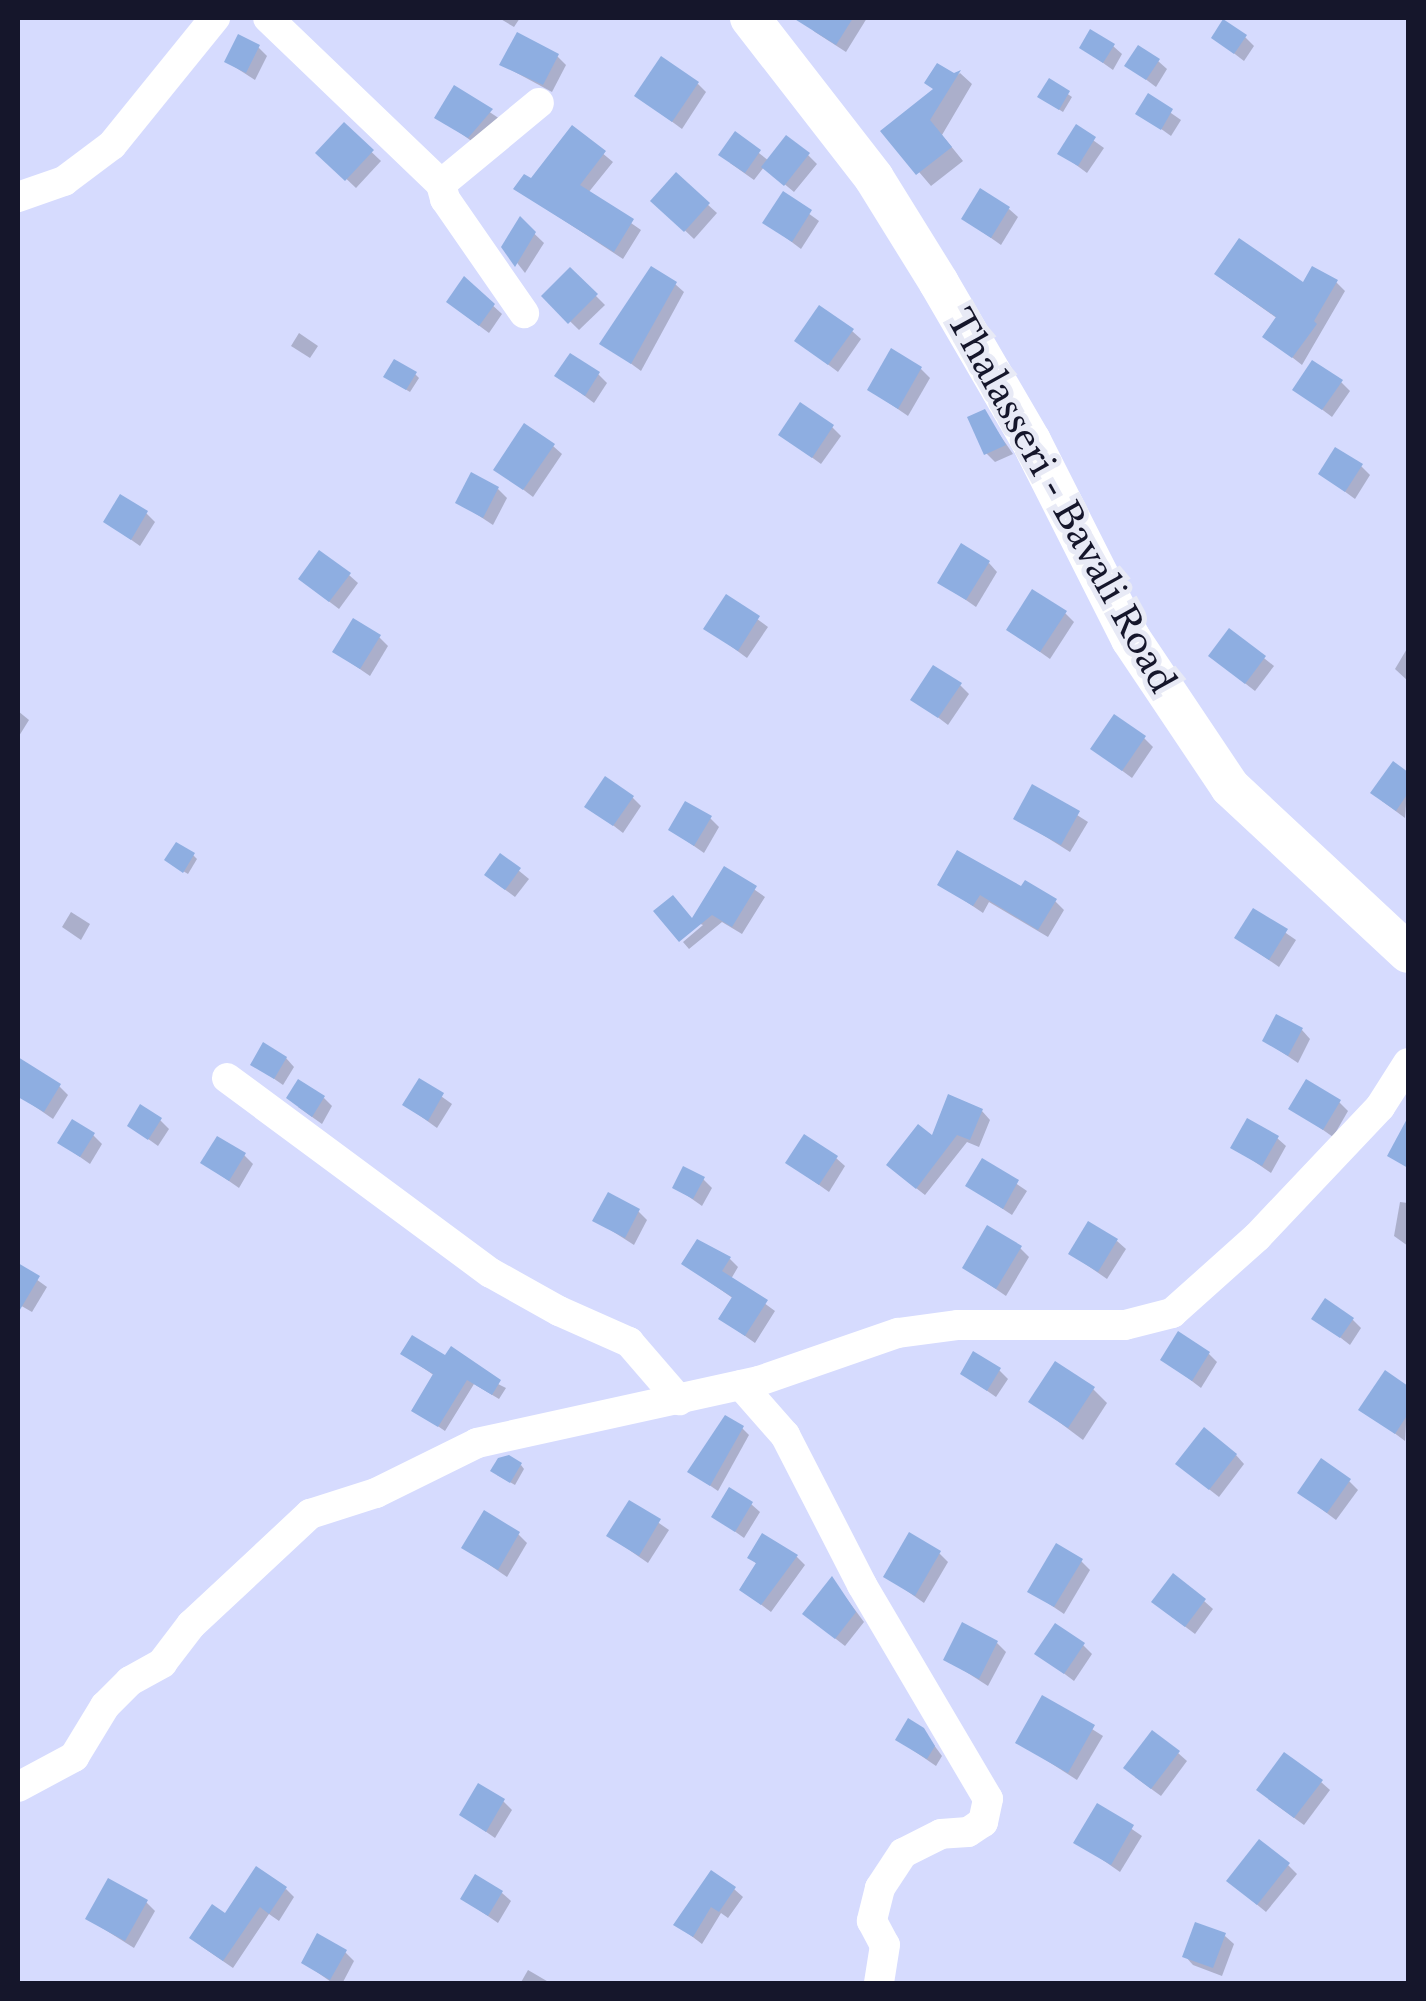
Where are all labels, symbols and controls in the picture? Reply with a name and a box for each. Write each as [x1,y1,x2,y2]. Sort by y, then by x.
street label: Thalasseri - Bavali Road [938,302,1184,700]

